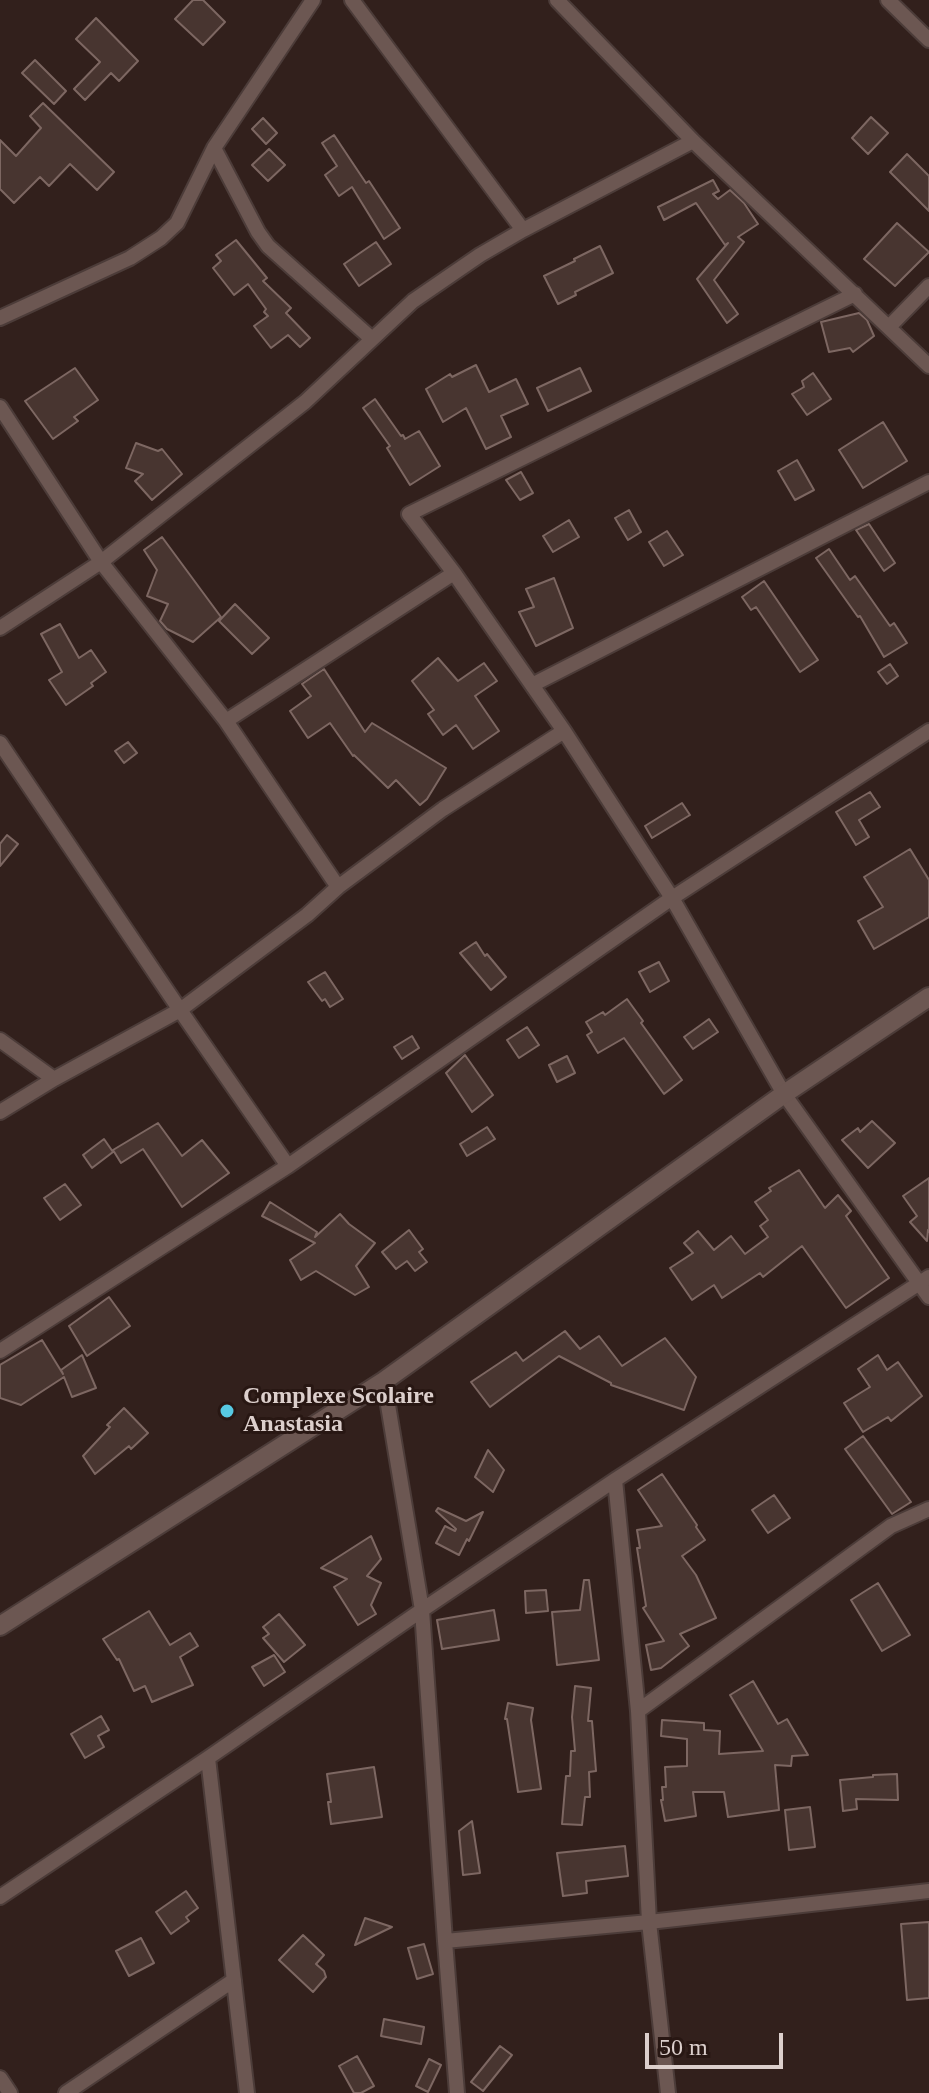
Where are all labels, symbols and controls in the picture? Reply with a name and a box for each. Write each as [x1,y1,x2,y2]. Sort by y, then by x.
place label: Complexe Scolaire Anastasia [243,1383,434,1439]
marker: Complexe Scolaire Anastasia [218,1402,236,1420]
scale bar [649,2017,787,2067]
text: 50 m [659,2034,708,2060]

